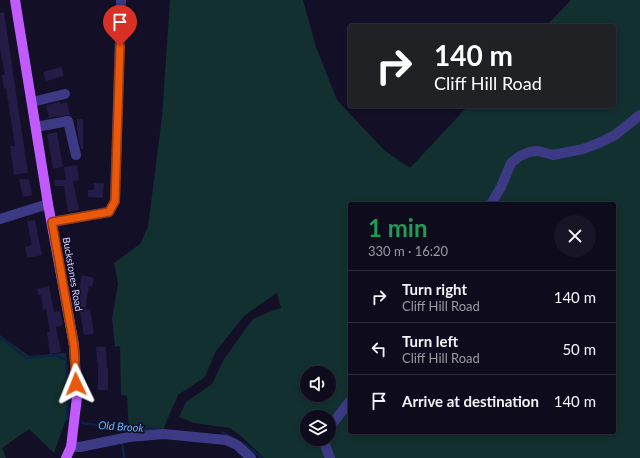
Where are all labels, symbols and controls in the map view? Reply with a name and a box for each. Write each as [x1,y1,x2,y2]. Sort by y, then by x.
pin [103,5,137,46]
icon: arrive [109,11,131,33]
text: 140 m [434,38,513,72]
icon: right [368,40,420,92]
text: Cliff Hill Road [434,72,542,94]
text: 1 min [368,213,428,242]
button: close [554,215,596,257]
street label: Buckstones Road [61,236,85,312]
text: 330 m · 16:20 [368,243,448,259]
text: Turn right [402,280,467,298]
icon: right [368,286,390,308]
text: 140 m [554,288,596,306]
text: Cliff Hill Road [402,298,480,314]
text: Turn left [402,332,458,350]
icon: left [368,338,390,360]
text: 50 m [562,340,596,358]
text: Cliff Hill Road [402,350,480,366]
position arrow [55,363,97,405]
map controls [300,366,336,446]
button: sound [300,366,336,402]
icon: arrive [368,390,390,412]
text: Arrive at destination [402,392,539,410]
text: 140 m [554,392,596,410]
button: layers [300,410,336,446]
water label: Old Brook [98,418,145,434]

